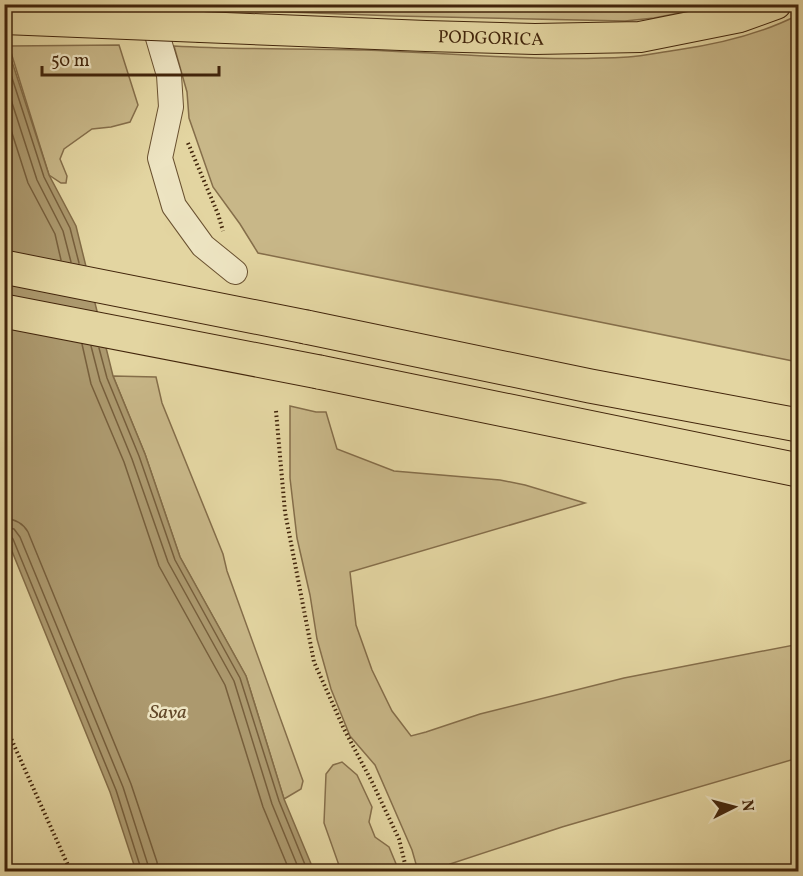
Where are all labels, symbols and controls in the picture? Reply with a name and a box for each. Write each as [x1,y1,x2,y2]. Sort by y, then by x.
street label: PODGORICA [437,25,544,53]
scale bar [42,39,219,77]
text: 50 m [51,49,90,74]
water label: Sava [149,699,187,727]
north arrow [704,777,764,837]
text: N [735,799,759,813]

